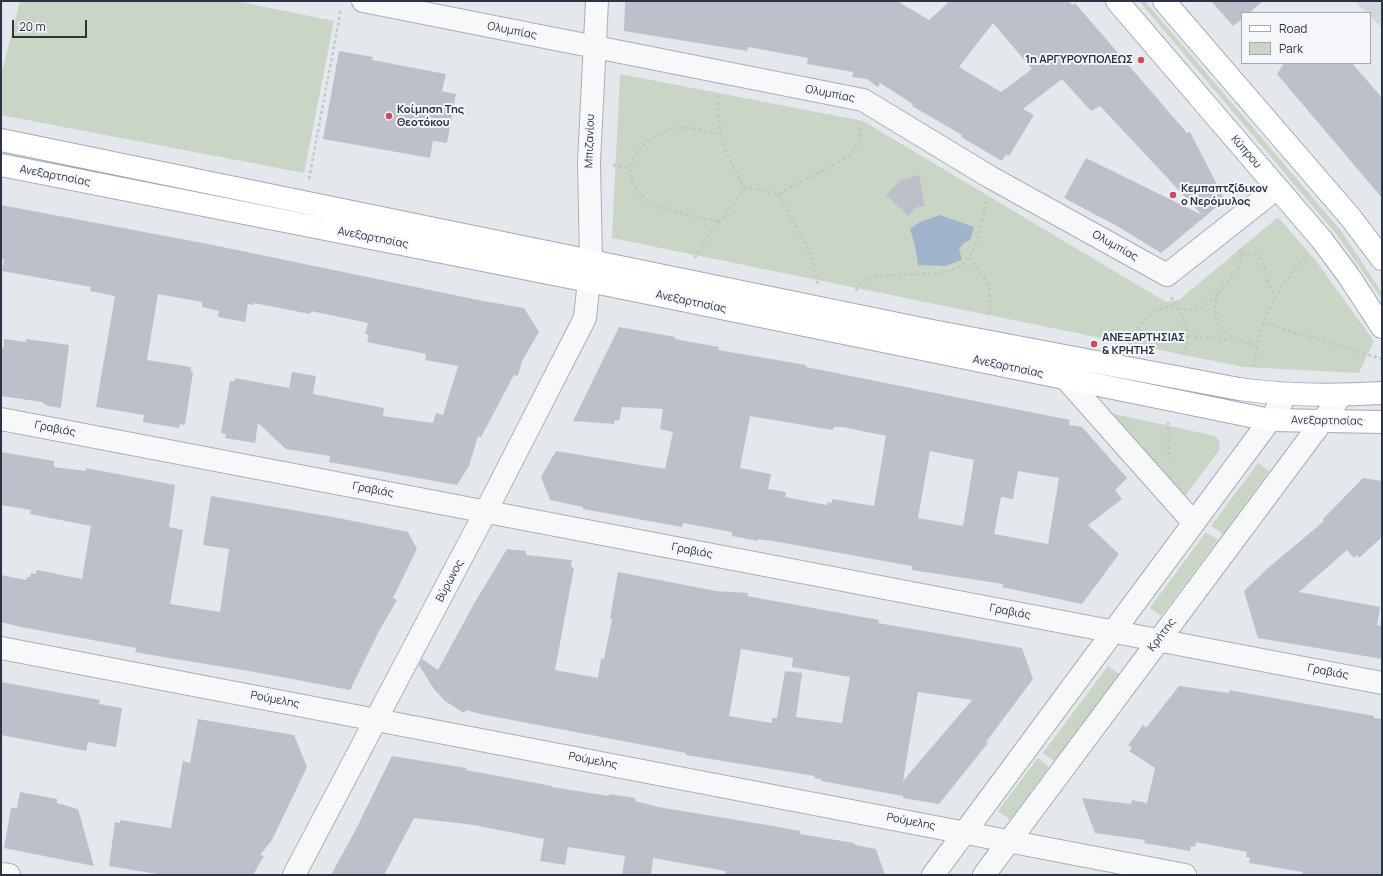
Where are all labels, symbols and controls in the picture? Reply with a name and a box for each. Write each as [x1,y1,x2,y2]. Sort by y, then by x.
scale bar [14,12,89,38]
legend [1241,12,1371,64]
text: 20 m [19,18,46,35]
street label: Ολυμπίας [486,20,538,42]
text: Road [1279,20,1307,37]
text: Park [1279,40,1303,57]
place label: 1η ΑΡΓΥΡΟΥΠΟΛΕΩΣ [1025,53,1133,67]
marker: 1η ΑΡΓΥΡΟΥΠΟΛΕΩΣ [1136,55,1146,65]
street label: Ολυμπίας [804,83,856,105]
place label: Κοίμηση Της Θεοτόκου [397,103,464,129]
marker: Κοίμηση Της Θεοτόκου [384,111,394,121]
street label: Μπιζανίου [582,114,598,168]
street label: Κύπρου [1228,133,1264,171]
street label: Ανεξαρτησίας [19,163,91,189]
place label: Κεμπαπτζίδικον ο Νερόμυλος [1181,182,1268,208]
marker: Κεμπαπτζίδικον ο Νερόμυλος [1168,190,1178,200]
street label: Ανεξαρτησίας [337,225,409,251]
street label: Ολυμπίας [1090,228,1140,264]
street label: Ανεξαρτησίας [655,288,727,316]
place label: ΑΝΕΞΑΡΤΗΣΙΑΣ & ΚΡΗΤΗΣ [1102,331,1185,357]
marker: ΑΝΕΞΑΡΤΗΣΙΑΣ & ΚΡΗΤΗΣ [1089,339,1099,349]
street label: Ανεξαρτησίας [972,353,1044,381]
street label: Ανεξαρτησίας [1291,414,1363,428]
street label: Γραβιάς [33,419,77,439]
street label: Γραβιάς [351,480,395,500]
street label: Γραβιάς [670,541,714,561]
street label: Βύρωνος [433,558,467,604]
street label: Γραβιάς [988,602,1032,622]
street label: Κρήτης [1145,616,1179,654]
street label: Γραβιάς [1306,662,1350,682]
street label: Ρούμελης [249,689,301,711]
street label: Ρούμελης [567,750,619,772]
street label: Ρούμελης [885,811,937,833]

